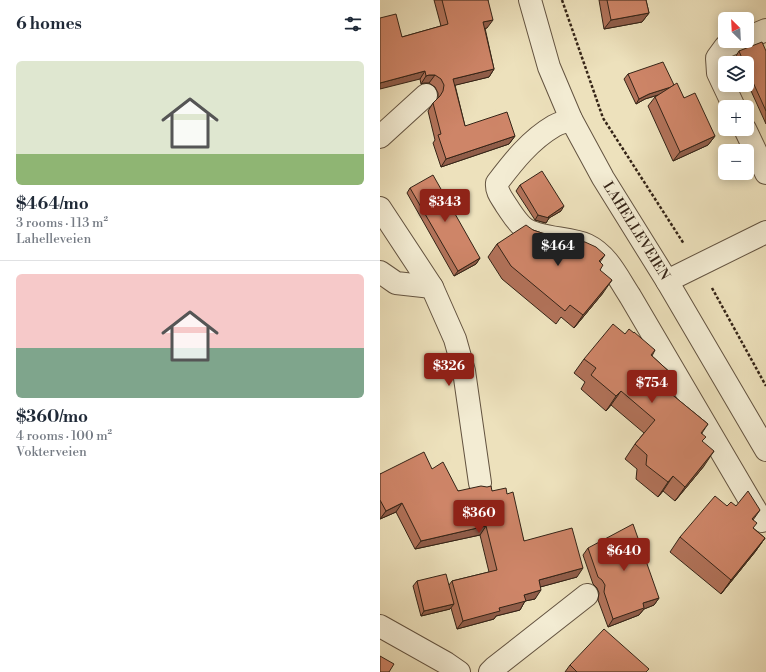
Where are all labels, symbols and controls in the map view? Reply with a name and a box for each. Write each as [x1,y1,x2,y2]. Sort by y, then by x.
north arrow [718,12,754,48]
map controls [718,12,754,180]
text: 6 homes [16,13,82,35]
icon: filters [342,13,364,35]
button: layers [718,56,754,92]
icon: home [154,87,226,159]
button: + [718,100,754,136]
button: − [718,144,754,180]
street label: LAHELLEVEIEN [598,178,674,284]
pin: $343 [421,189,469,223]
text: $464/mo [16,193,89,215]
text: $343 [429,194,461,210]
text: 3 rooms · 113 m² [16,215,108,231]
text: Lahelleveien [16,231,91,247]
pin: $464 [534,233,582,267]
text: $464 [541,238,575,254]
icon: home [154,300,226,372]
pin: $326 [425,353,473,387]
text: $326 [433,358,465,374]
pin: $754 [628,370,676,404]
text: $754 [636,375,668,391]
text: $360/mo [16,406,88,428]
text: 4 rooms · 100 m² [16,428,112,444]
text: Vokterveien [16,444,87,460]
pin: $360 [455,500,503,534]
text: $360 [462,505,496,521]
pin: $640 [600,538,648,572]
text: $640 [607,543,641,559]

